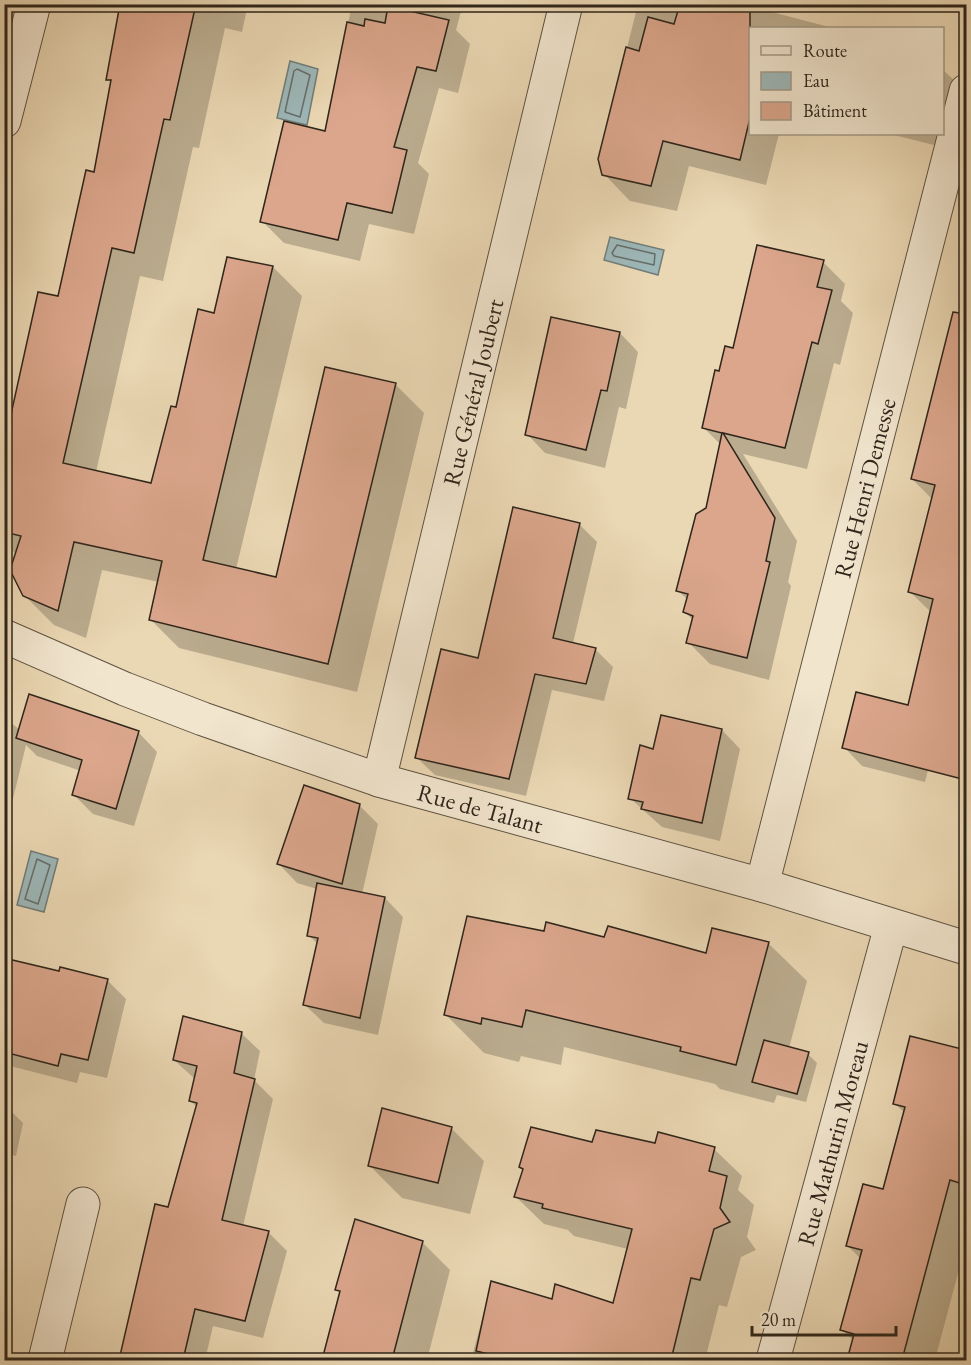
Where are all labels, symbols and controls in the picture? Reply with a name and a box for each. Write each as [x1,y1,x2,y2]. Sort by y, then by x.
legend [749,27,944,135]
text: Route [803,39,847,62]
text: Eau [803,69,830,92]
text: Bâtiment [803,99,867,122]
street label: Rue Général Joubert [435,295,510,489]
street label: Rue Henri Demesse [826,395,902,581]
street label: Rue de Talant [414,776,547,840]
street label: Rue Mathurin Moreau [789,1036,875,1249]
scale bar [752,1299,896,1337]
text: 20 m [761,1308,796,1331]

